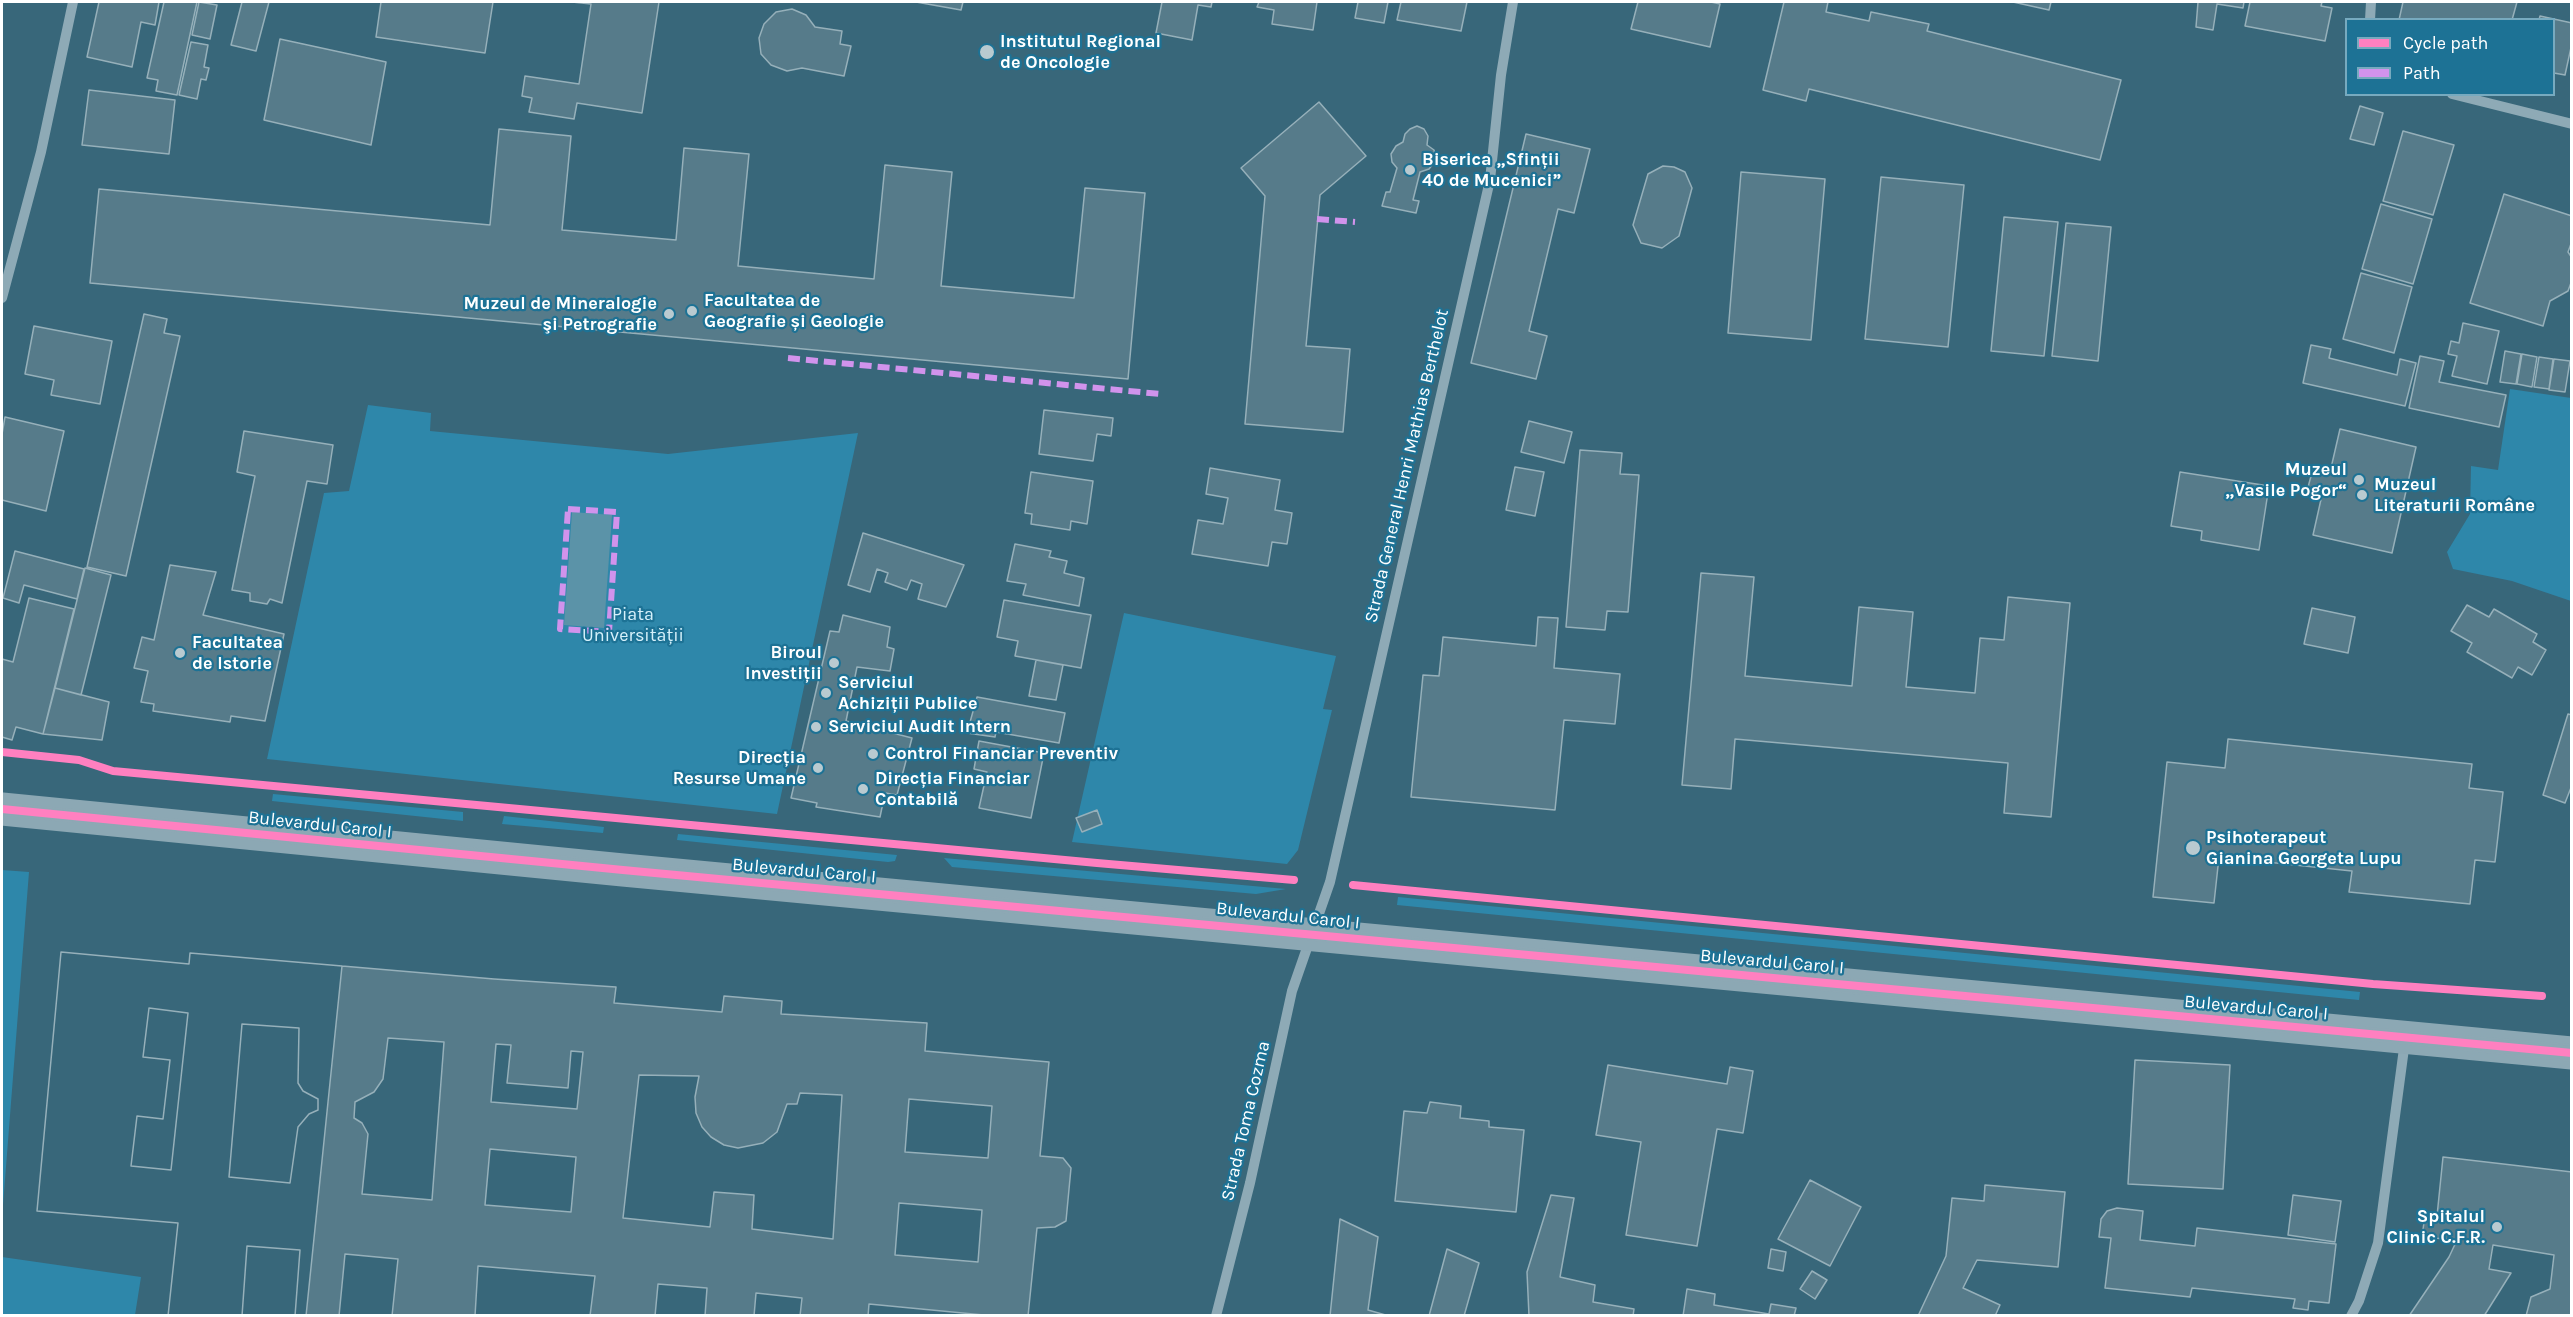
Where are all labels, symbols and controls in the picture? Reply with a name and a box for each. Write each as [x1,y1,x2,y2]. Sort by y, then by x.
legend [2345,18,2555,96]
place label: Institutul Regional de Oncologie [1000,31,1161,74]
text: Cycle path [2403,32,2488,54]
marker: Institutul Regional de Oncologie [978,43,996,61]
text: Path [2403,62,2441,84]
place label: Biserica „Sfinții 40 de Mucenici” [1422,149,1561,192]
marker: Biserica „Sfinții 40 de Mucenici” [1403,163,1417,177]
place label: Facultatea de Geografie și Geologie [704,290,884,332]
place label: Muzeul de Mineralogie şi Petrografie [463,293,657,336]
marker: Facultatea de Geografie și Geologie [685,304,699,318]
marker: Muzeul de Mineralogie şi Petrografie [662,307,676,321]
street label: Strada General Henri Mathias Berthelot [1360,307,1454,625]
place label: Muzeul „Vasile Pogor“ [2225,459,2347,502]
marker: Muzeul „Vasile Pogor“ [2352,473,2366,487]
place label: Muzeul Literaturii Române [2374,474,2535,516]
marker: Muzeul Literaturii Române [2355,488,2369,502]
park label: Piata Universității [582,604,684,646]
place label: Facultatea de Istorie [192,632,283,674]
place label: Biroul Investiții [745,642,822,684]
marker: Facultatea de Istorie [173,646,187,660]
marker: Biroul Investiții [827,656,841,670]
place label: Serviciul Achiziții Publice [838,672,977,714]
marker: Serviciul Achiziții Publice [819,686,833,700]
place label: Serviciul Audit Intern [828,716,1011,738]
marker: Serviciul Audit Intern [809,720,823,734]
place label: Control Financiar Preventiv [885,743,1118,765]
place label: Direcția Resurse Umane [673,747,806,789]
marker: Control Financiar Preventiv [866,747,880,761]
marker: Direcția Resurse Umane [811,761,825,775]
place label: Direcția Financiar Contabilă [875,768,1029,810]
marker: Direcția Financiar Contabilă [856,782,870,796]
street label: Bulevardul Carol I [247,807,393,843]
place label: Psihoterapeut Gianina Georgeta Lupu [2206,827,2402,870]
marker: Psihoterapeut Gianina Georgeta Lupu [2184,839,2202,857]
street label: Bulevardul Carol I [731,854,877,888]
street label: Bulevardul Carol I [1215,898,1361,934]
street label: Bulevardul Carol I [1699,945,1845,979]
street label: Bulevardul Carol I [2183,991,2329,1025]
street label: Strada Toma Cozma [1217,1039,1275,1203]
place label: Spitalul Clinic C.F.R. [2387,1206,2485,1248]
marker: Spitalul Clinic C.F.R. [2490,1220,2504,1234]

